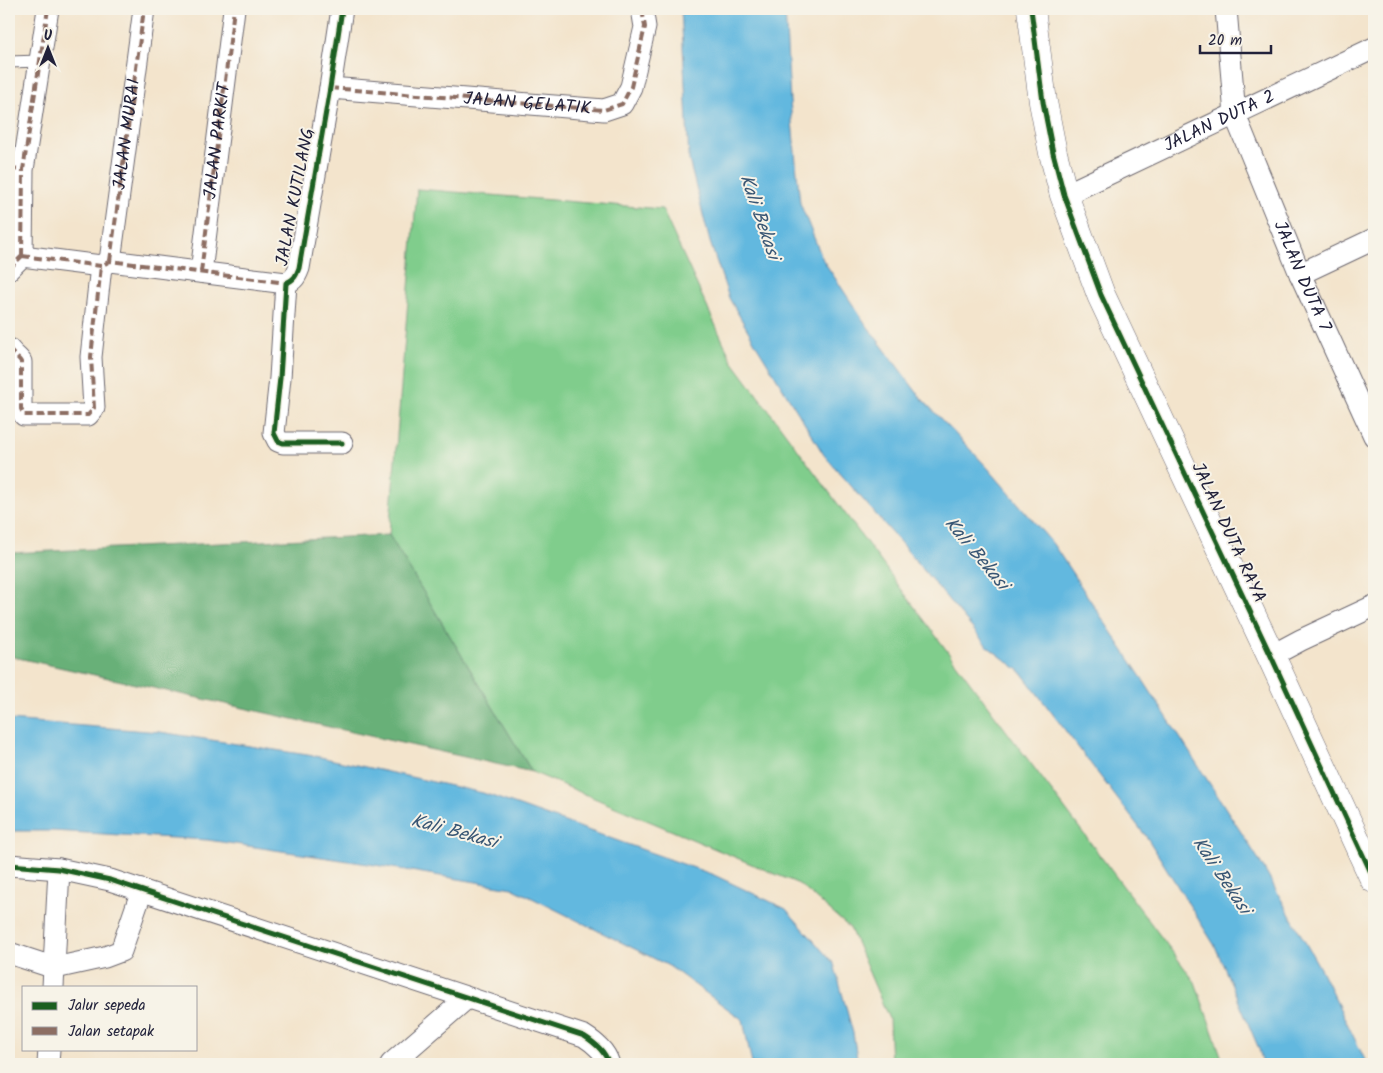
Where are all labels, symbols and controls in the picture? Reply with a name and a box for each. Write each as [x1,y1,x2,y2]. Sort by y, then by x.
north arrow [22,22,72,72]
scale bar [1200,22,1272,54]
text: U [44,25,53,47]
text: 20 m [1208,29,1242,53]
street label: JALAN MURAI [105,77,149,191]
street label: JALAN PARKIT [196,80,239,201]
street label: JALAN DUTA 2 [1159,82,1280,160]
street label: JALAN GELATIK [463,84,593,123]
street label: JALAN KUTILANG [268,125,324,269]
water label: Kali Bekasi [730,170,789,268]
street label: JALAN DUTA 7 [1265,216,1339,337]
street label: JALAN DUTA RAYA [1183,458,1273,608]
water label: Kali Bekasi [936,511,1019,601]
water label: Kali Bekasi [408,806,505,859]
water label: Kali Bekasi [1184,831,1261,925]
legend [22,986,198,1050]
text: Jalur sepeda [68,994,146,1018]
text: Jalan setapak [68,1020,155,1044]

